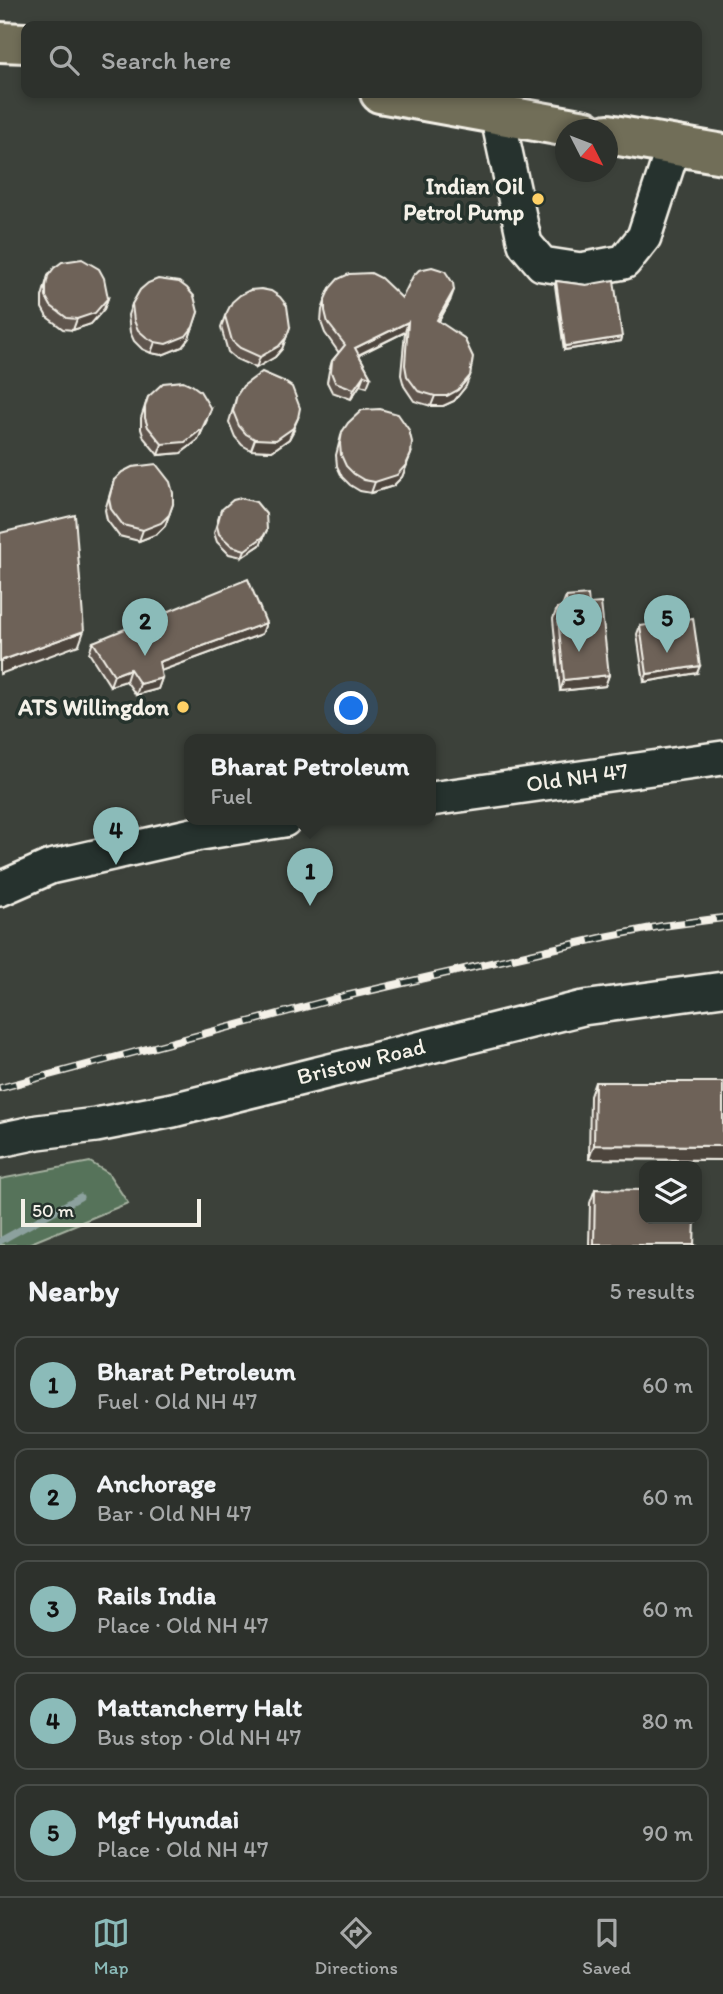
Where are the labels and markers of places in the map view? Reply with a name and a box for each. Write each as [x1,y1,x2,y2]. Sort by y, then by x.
place label: Indian Oil Petrol Pump [403,172,524,226]
marker: Indian Oil Petrol Pump [530,191,546,207]
pin: 3 [556,594,602,652]
pin: 5 [644,595,690,653]
pin: 2 [122,598,168,656]
place label: ATS Willingdon [17,693,170,721]
marker: ATS Willingdon [175,699,191,715]
pin: 4 [93,807,139,865]
pin: 1 [287,848,333,906]

